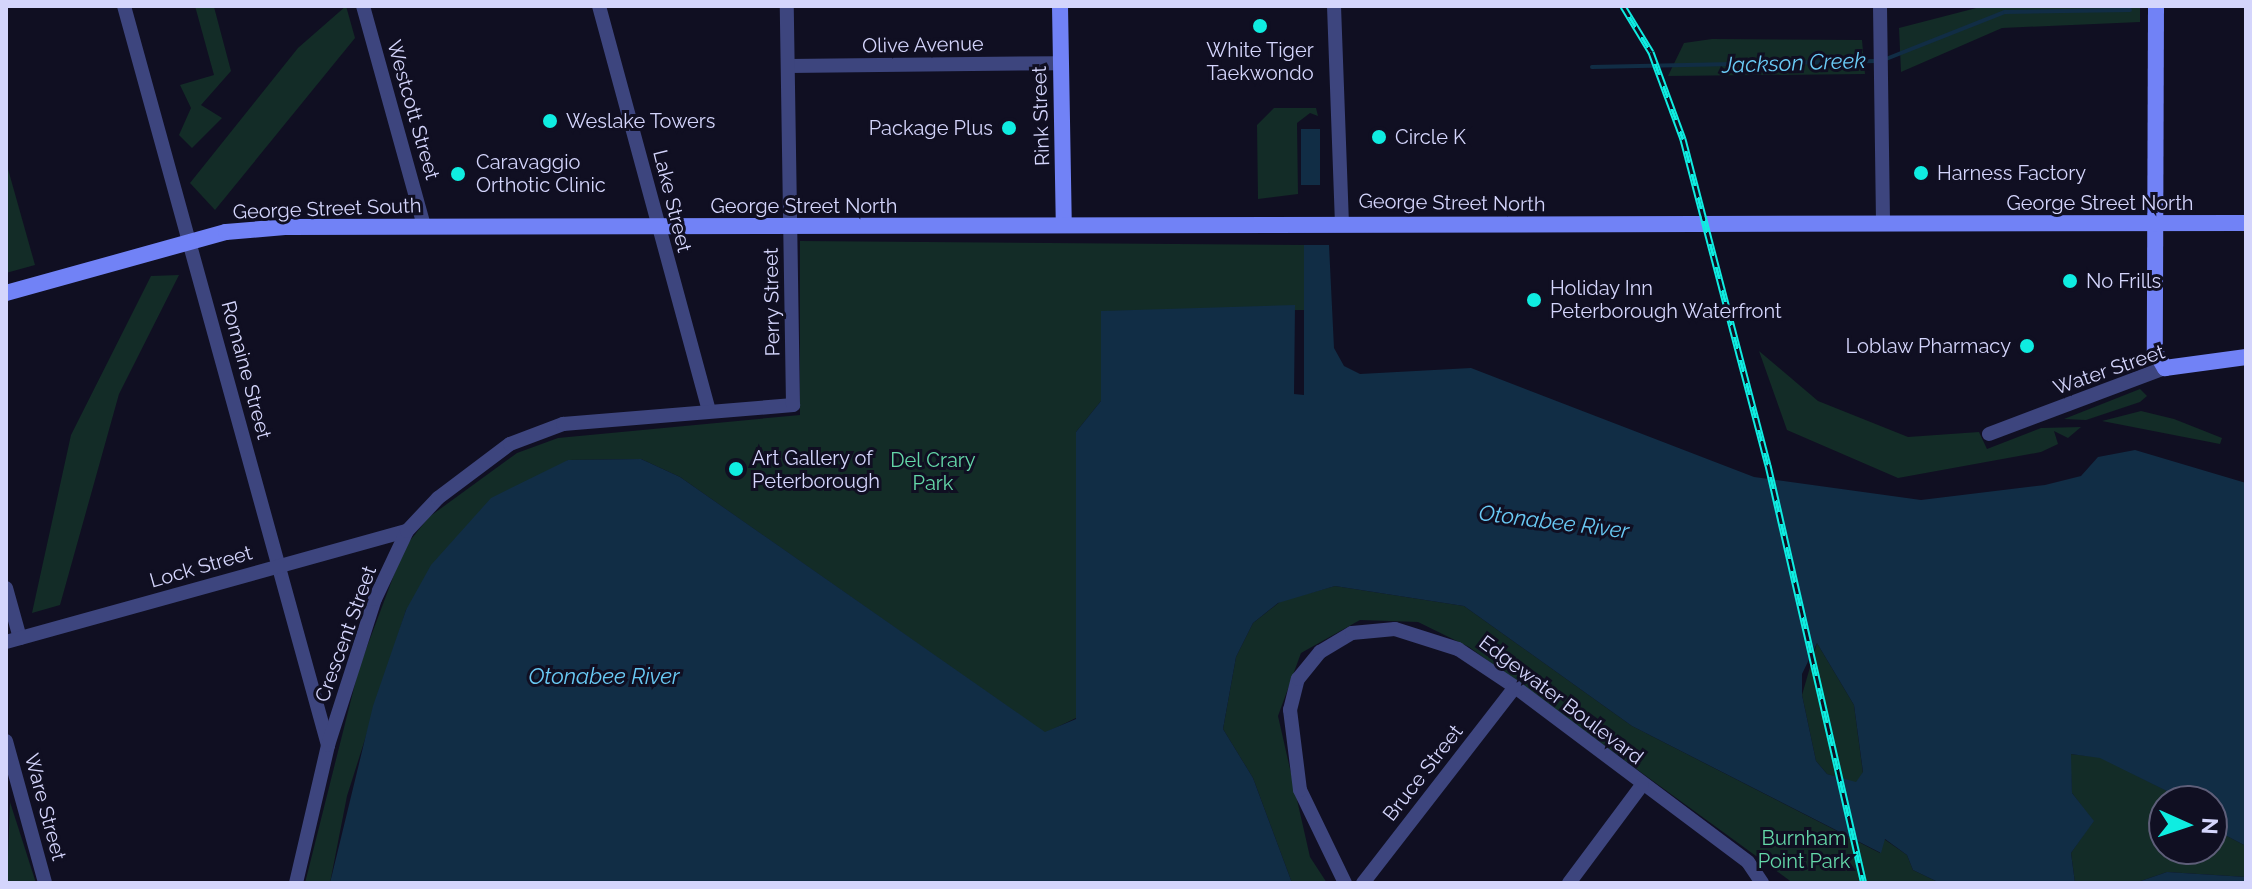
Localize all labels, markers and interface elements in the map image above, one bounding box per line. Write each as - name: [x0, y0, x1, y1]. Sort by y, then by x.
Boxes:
- marker: White Tiger Taekwondo: [1251, 17, 1269, 35]
- street label: Olive Avenue: [862, 32, 984, 58]
- street label: Westcott Street: [382, 37, 444, 183]
- place label: White Tiger Taekwondo: [1206, 38, 1314, 85]
- water label: Jackson Creek: [1721, 47, 1867, 79]
- street label: Rink Street: [1027, 66, 1055, 166]
- place label: Weslake Towers: [566, 109, 716, 133]
- marker: Weslake Towers: [541, 112, 559, 130]
- place label: Package Plus: [869, 116, 993, 140]
- marker: Package Plus: [1000, 119, 1018, 137]
- place label: Circle K: [1395, 125, 1466, 149]
- marker: Circle K: [1370, 128, 1388, 146]
- street label: Lake Street: [648, 147, 696, 255]
- place label: Caravaggio Orthotic Clinic: [476, 150, 606, 197]
- place label: Harness Factory: [1937, 161, 2086, 185]
- marker: Caravaggio Orthotic Clinic: [447, 163, 469, 185]
- marker: Harness Factory: [1912, 164, 1930, 182]
- street label: George Street North: [1358, 189, 1546, 217]
- street label: George Street North: [2007, 191, 2193, 215]
- street label: George Street South: [232, 194, 422, 224]
- street label: George Street North: [711, 194, 897, 218]
- street label: Perry Street: [759, 247, 785, 357]
- place label: No Frills: [2086, 269, 2161, 293]
- marker: No Frills: [2061, 272, 2079, 290]
- place label: Holiday Inn Peterborough Waterfront: [1550, 276, 1782, 323]
- marker: Holiday Inn Peterborough Waterfront: [1525, 291, 1543, 309]
- street label: Romaine Street: [216, 298, 276, 442]
- place label: Loblaw Pharmacy: [1845, 334, 2011, 358]
- marker: Loblaw Pharmacy: [2018, 337, 2036, 355]
- street label: Water Street: [2050, 340, 2168, 400]
- place label: Art Gallery of Peterborough: [752, 446, 880, 493]
- park label: Del Crary Park: [890, 449, 976, 496]
- marker: Art Gallery of Peterborough: [727, 460, 745, 478]
- water label: Otonabee River: [1477, 500, 1631, 544]
- street label: Lock Street: [147, 541, 255, 593]
- street label: Crescent Street: [310, 563, 382, 705]
- street label: Edgewater Boulevard: [1474, 630, 1648, 770]
- water label: Otonabee River: [528, 664, 680, 690]
- street label: Bruce Street: [1378, 720, 1468, 826]
- street label: Ware Street: [19, 751, 71, 863]
- north arrow: [2148, 785, 2228, 865]
- text: N: [2197, 817, 2223, 835]
- park label: Burnham Point Park: [1758, 827, 1850, 874]

